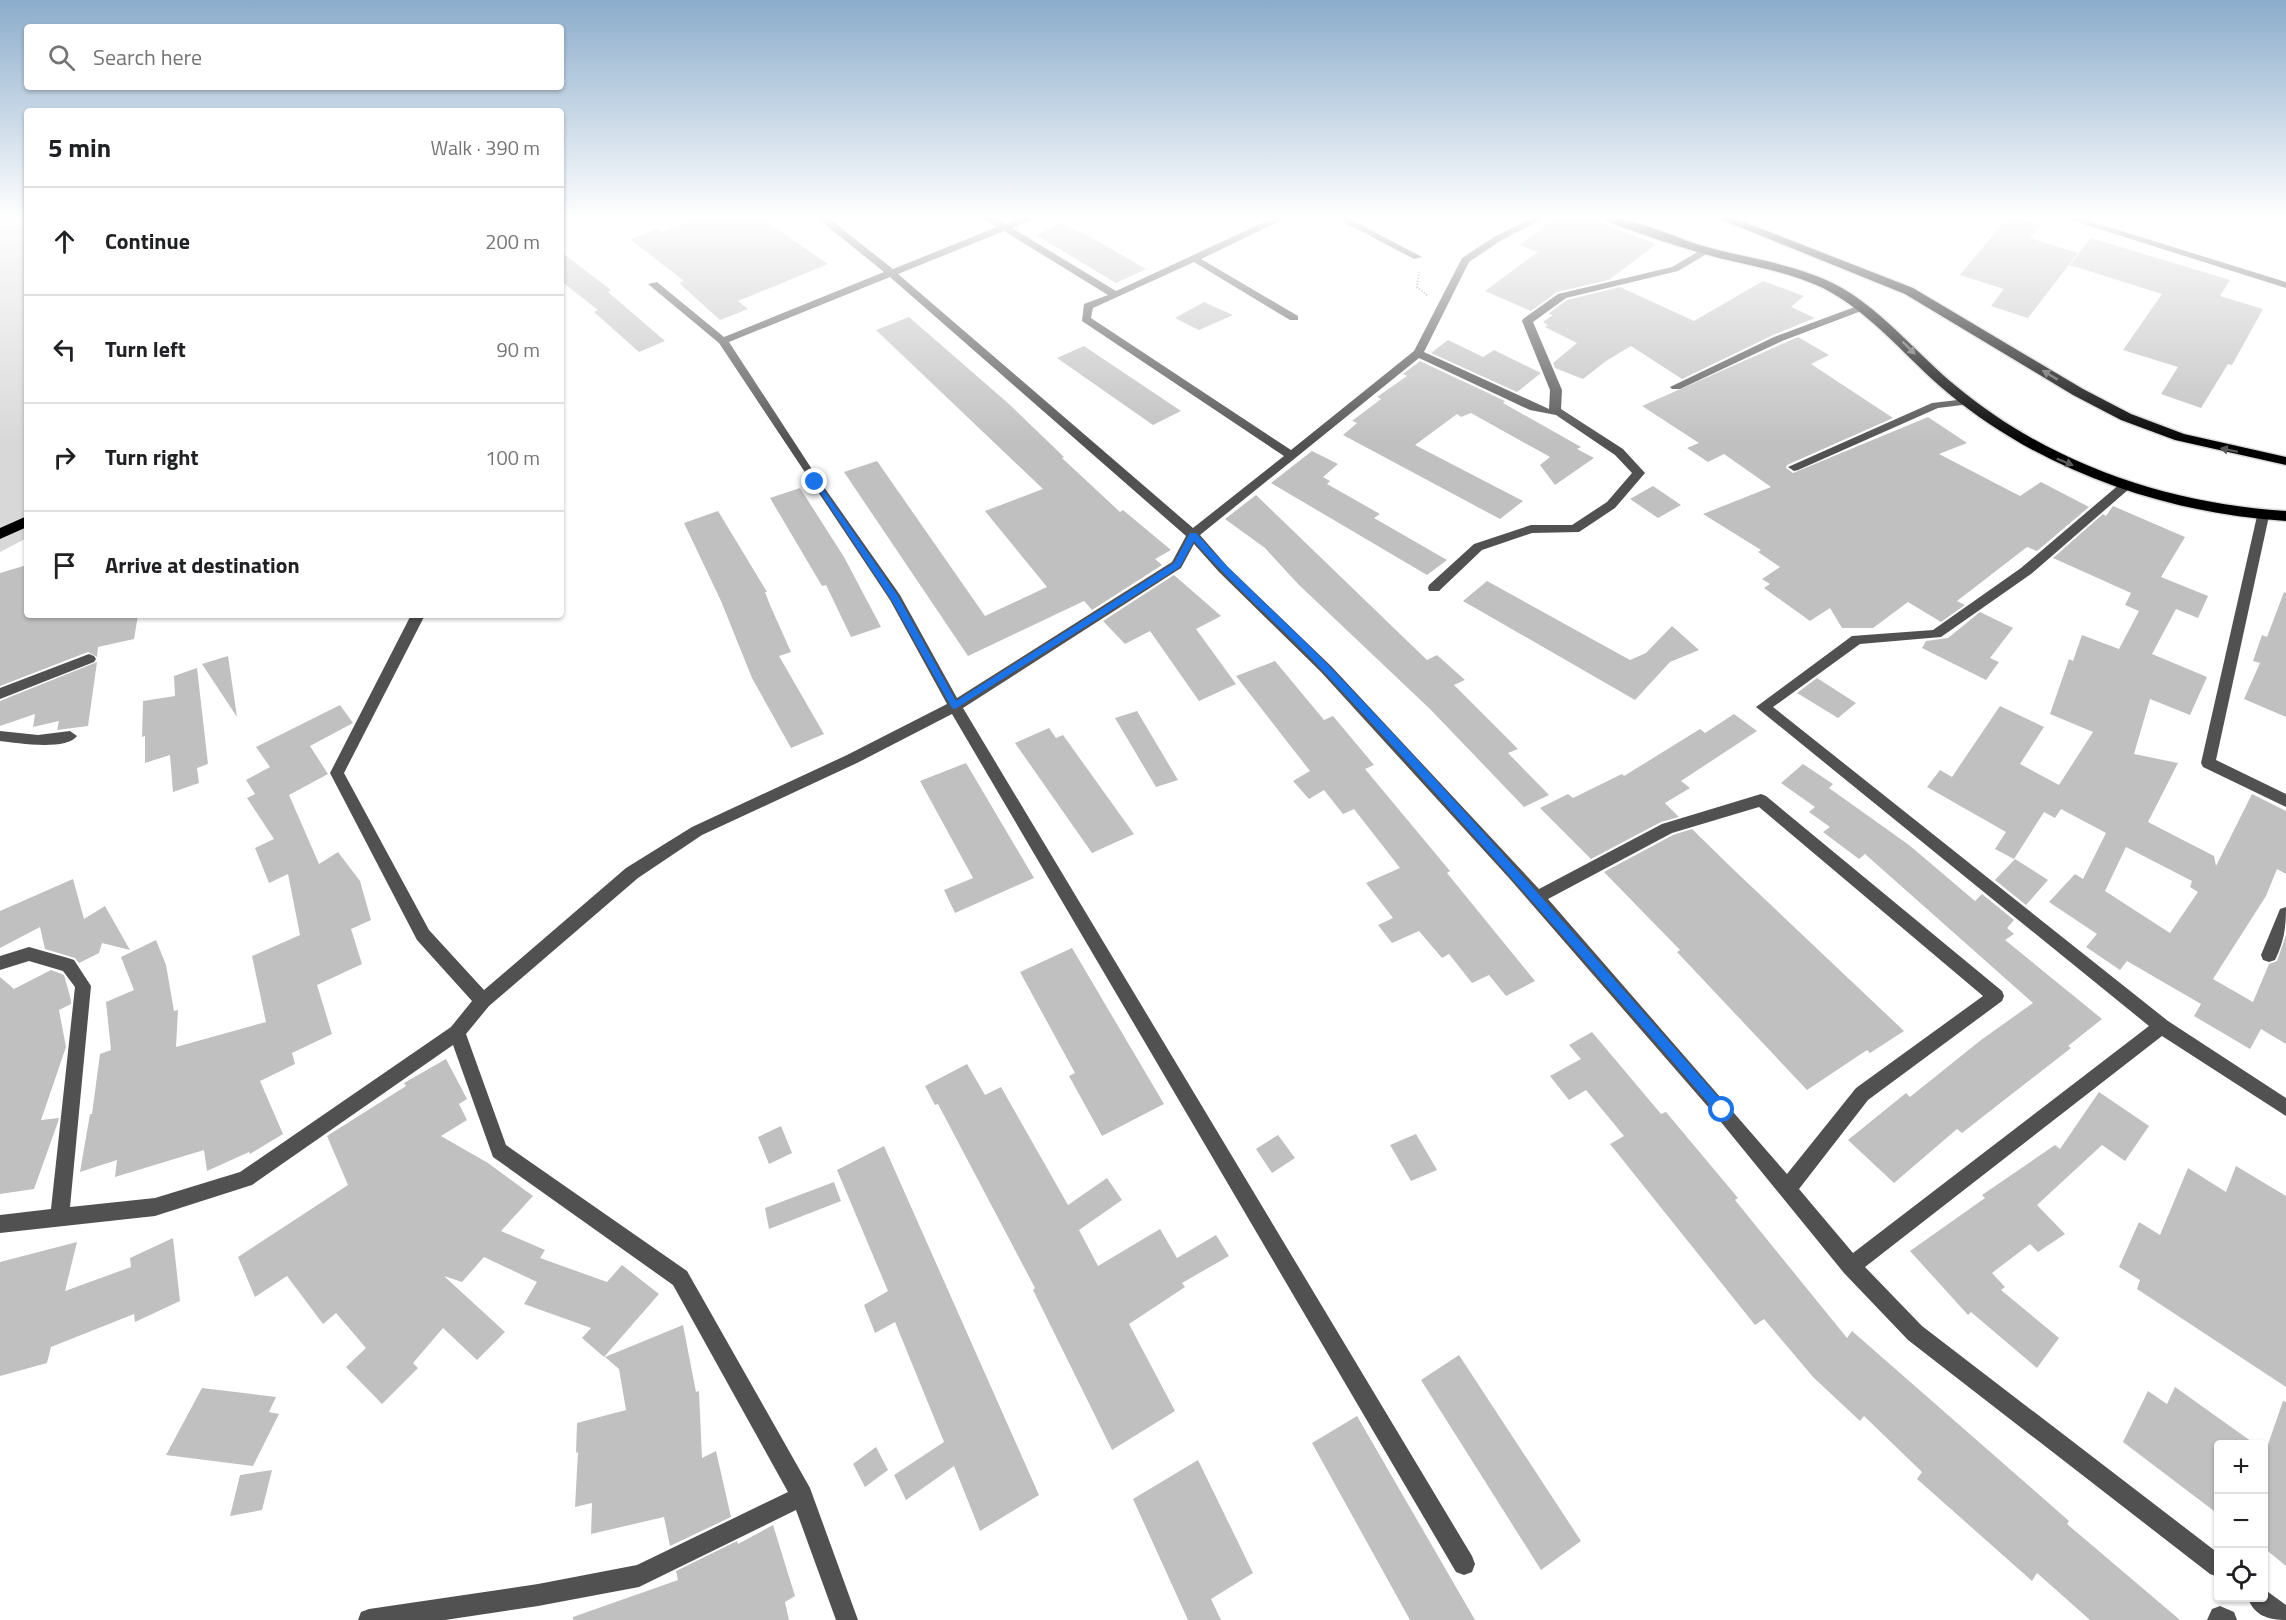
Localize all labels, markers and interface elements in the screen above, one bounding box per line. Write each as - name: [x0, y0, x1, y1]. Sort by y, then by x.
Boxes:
- search box: [24, 24, 564, 90]
- text: Search here: [93, 40, 202, 74]
- icon: search: [45, 41, 78, 74]
- text: 5 min: [48, 128, 111, 167]
- text: Walk · 390 m: [431, 132, 540, 163]
- text: Continue: [105, 224, 190, 258]
- icon: ahead: [48, 225, 81, 258]
- text: 200 m: [485, 226, 540, 257]
- text: Turn left: [105, 332, 186, 366]
- icon: left: [48, 333, 81, 366]
- text: 90 m: [496, 334, 540, 365]
- one-way arrow: [1901, 340, 1915, 354]
- one-way arrow: [2042, 369, 2058, 380]
- text: Turn right: [105, 440, 199, 474]
- icon: right: [48, 441, 81, 474]
- text: 100 m: [485, 442, 540, 473]
- one-way arrow: [2219, 444, 2238, 454]
- one-way arrow: [2057, 457, 2075, 467]
- route end: [801, 468, 827, 494]
- text: Arrive at destination: [105, 548, 300, 582]
- icon: arrive: [48, 549, 81, 582]
- route start: [1708, 1096, 1734, 1122]
- map controls: [2214, 1440, 2268, 1602]
- button: +: [2214, 1440, 2268, 1494]
- button: −: [2214, 1494, 2268, 1548]
- button: locate: [2214, 1548, 2268, 1602]

